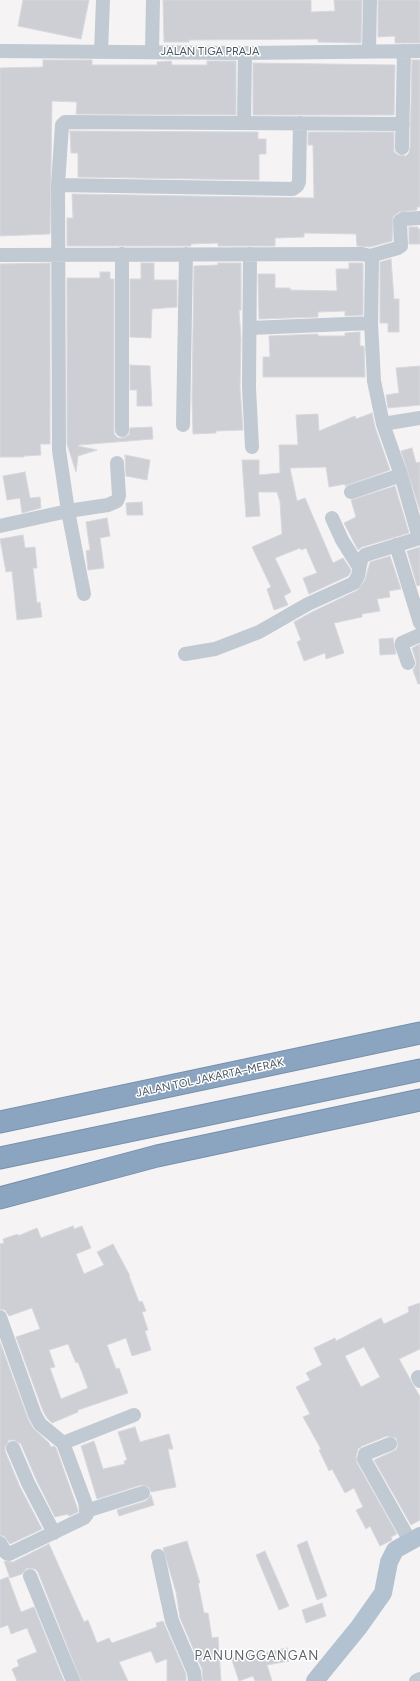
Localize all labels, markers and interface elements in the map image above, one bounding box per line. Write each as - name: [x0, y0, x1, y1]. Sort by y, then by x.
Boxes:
- street label: JALAN TIGA PRAJA: [161, 45, 259, 59]
- street label: JALAN TOL JAKARTA–MERAK: [135, 1056, 285, 1100]
- district label: PANUNGGANGAN: [195, 1648, 319, 1664]

